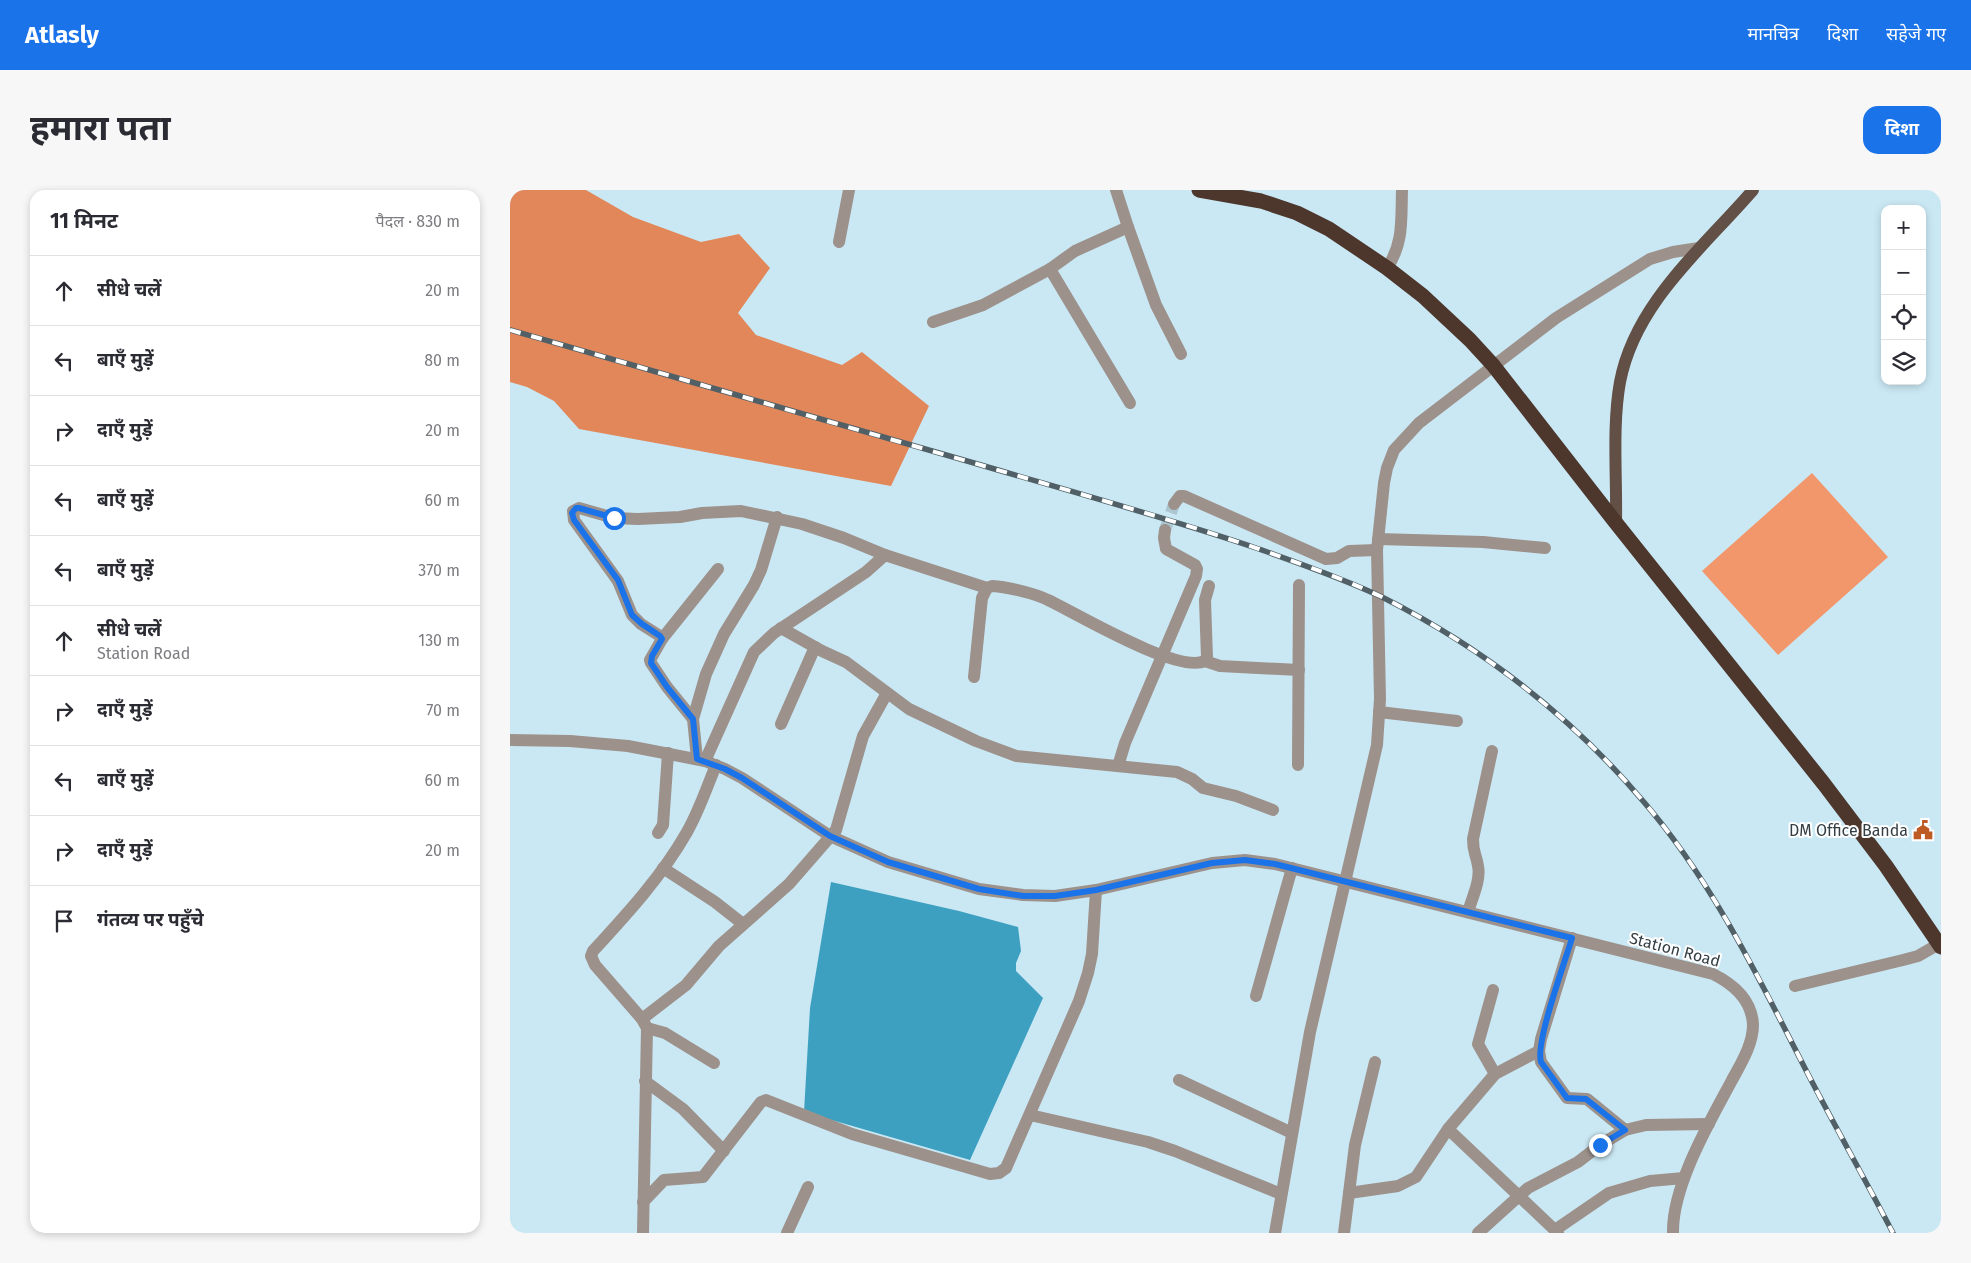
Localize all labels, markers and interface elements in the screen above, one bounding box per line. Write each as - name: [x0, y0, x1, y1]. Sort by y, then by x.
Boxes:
- text: Atlasly: [25, 21, 99, 49]
- text: मानचित्र: [1747, 23, 1799, 45]
- text: दिशा: [1827, 23, 1858, 45]
- text: सहेजे गए: [1886, 23, 1946, 45]
- button: दिशा: [1863, 106, 1941, 154]
- text: हमारा पता: [30, 107, 170, 149]
- map controls: [1881, 205, 1926, 385]
- button: +: [1881, 205, 1926, 250]
- text: 11 मिनट: [50, 208, 118, 234]
- text: पैदल · 830 m: [376, 212, 460, 231]
- button: −: [1881, 250, 1926, 295]
- icon: ahead: [50, 277, 78, 305]
- text: सीधे चलें: [97, 278, 161, 301]
- text: 20 m: [425, 281, 460, 300]
- button: locate: [1881, 295, 1926, 340]
- button: layers: [1881, 340, 1926, 385]
- icon: left: [50, 347, 78, 375]
- text: बाएँ मुड़ें: [97, 348, 154, 371]
- text: 80 m: [424, 351, 460, 370]
- icon: right: [50, 417, 78, 445]
- text: दाएँ मुड़ें: [97, 418, 153, 441]
- text: 20 m: [425, 421, 460, 440]
- icon: left: [50, 487, 78, 515]
- text: बाएँ मुड़ें: [97, 488, 154, 511]
- text: 60 m: [425, 491, 460, 510]
- route start: [603, 507, 626, 530]
- icon: left: [50, 557, 78, 585]
- text: बाएँ मुड़ें: [97, 558, 154, 581]
- text: 370 m: [418, 561, 460, 580]
- text: सीधे चलें: [97, 618, 161, 641]
- icon: ahead: [50, 627, 78, 655]
- text: 130 m: [418, 631, 460, 650]
- text: Station Road: [97, 644, 190, 663]
- icon: right: [50, 697, 78, 725]
- text: दाएँ मुड़ें: [97, 698, 153, 721]
- text: 70 m: [426, 701, 460, 720]
- icon: left: [50, 767, 78, 795]
- text: बाएँ मुड़ें: [97, 768, 154, 791]
- text: 60 m: [425, 771, 460, 790]
- public building icon: DM Office Banda: [1912, 819, 1934, 841]
- place label: DM Office Banda: [1789, 821, 1908, 840]
- icon: right: [50, 837, 78, 865]
- text: दाएँ मुड़ें: [97, 838, 153, 861]
- text: 20 m: [425, 841, 460, 860]
- icon: arrive: [50, 907, 78, 935]
- text: गंतव्य पर पहुँचे: [97, 908, 204, 931]
- street label: Station Road: [1627, 928, 1722, 971]
- route end: [1589, 1134, 1612, 1157]

